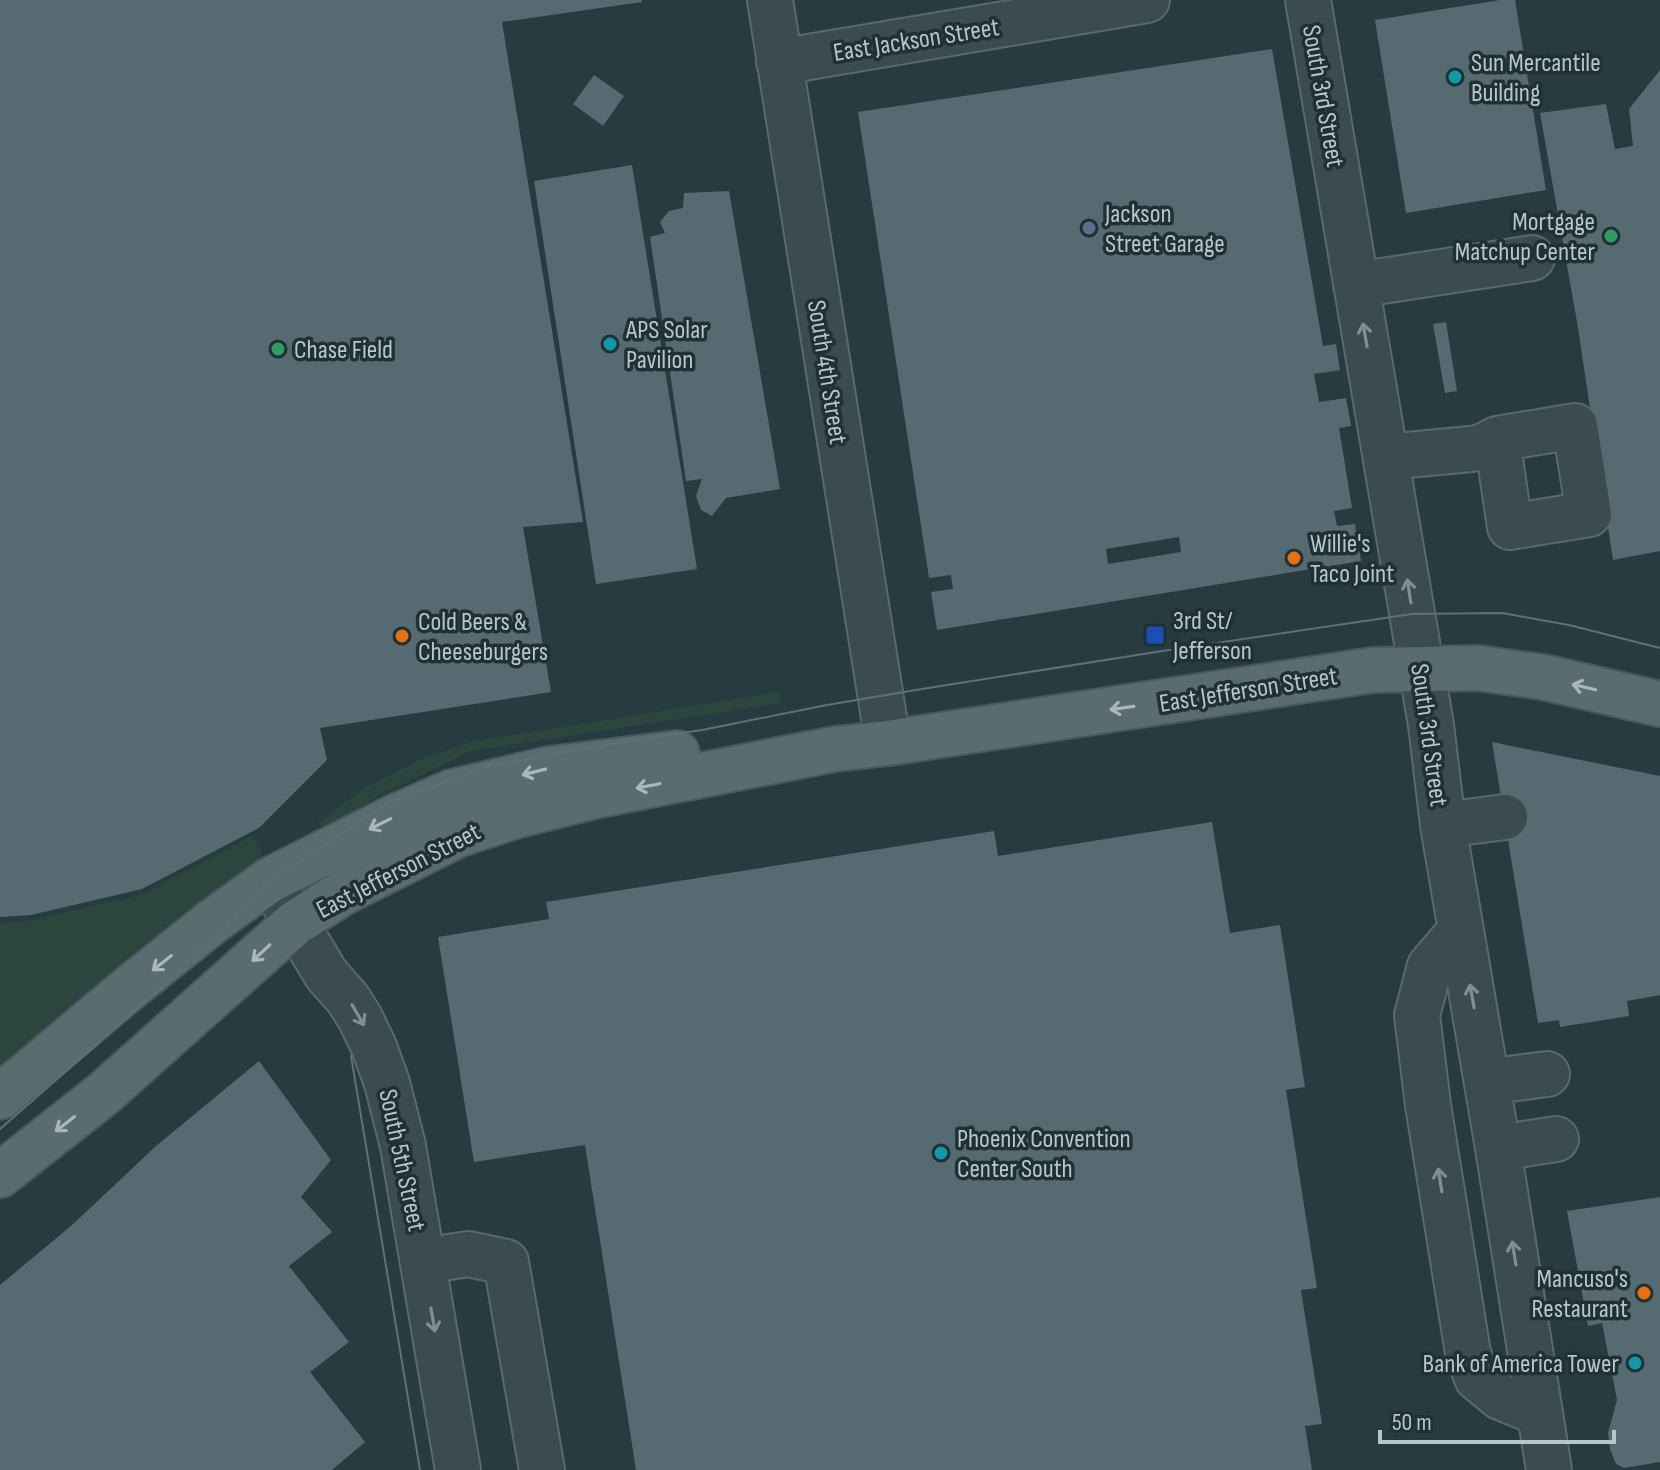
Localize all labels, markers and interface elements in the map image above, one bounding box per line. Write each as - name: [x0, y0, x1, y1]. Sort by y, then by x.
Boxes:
- street label: East Jackson Street: [831, 12, 1001, 69]
- street label: South 3rd Street: [1295, 23, 1350, 170]
- place label: Sun Mercantile Building: [1471, 48, 1601, 109]
- marker: Sun Mercantile Building: [1446, 68, 1464, 86]
- place label: Jackson Street Garage: [1104, 199, 1225, 260]
- place label: Mortgage Matchup Center: [1455, 207, 1596, 268]
- marker: Jackson Street Garage: [1080, 219, 1098, 237]
- marker: Mortgage Matchup Center: [1602, 227, 1620, 245]
- street label: South 4th Street: [800, 298, 853, 446]
- place label: APS Solar Pavilion: [625, 315, 708, 376]
- one-way arrow: [1356, 323, 1371, 348]
- place label: Chase Field: [294, 335, 393, 366]
- marker: APS Solar Pavilion: [601, 335, 619, 353]
- marker: Chase Field: [269, 340, 287, 358]
- place label: Willie's Taco Joint: [1310, 529, 1394, 590]
- marker: Willie's Taco Joint: [1285, 549, 1303, 567]
- one-way arrow: [1400, 579, 1415, 604]
- place label: 3rd St/ Jefferson: [1172, 606, 1252, 667]
- place label: Cold Beers & Cheeseburgers: [418, 607, 548, 668]
- marker: 3rd St/ Jefferson: [1144, 624, 1166, 646]
- marker: Cold Beers & Cheeseburgers: [393, 627, 411, 645]
- street label: East Jefferson Street: [1157, 661, 1339, 720]
- street label: South 3rd Street: [1403, 662, 1454, 809]
- one-way arrow: [1572, 679, 1597, 694]
- one-way arrow: [1110, 701, 1135, 716]
- one-way arrow: [522, 766, 548, 781]
- one-way arrow: [636, 779, 661, 794]
- street label: East Jefferson Street: [312, 817, 486, 926]
- one-way arrow: [369, 817, 393, 833]
- one-way arrow: [251, 944, 271, 963]
- one-way arrow: [152, 954, 173, 971]
- one-way arrow: [1463, 984, 1478, 1010]
- one-way arrow: [350, 1003, 366, 1026]
- street label: South 5th Street: [371, 1086, 432, 1234]
- one-way arrow: [55, 1115, 76, 1133]
- place label: Phoenix Convention Center South: [957, 1124, 1131, 1185]
- marker: Phoenix Convention Center South: [932, 1144, 950, 1162]
- one-way arrow: [1432, 1167, 1447, 1193]
- one-way arrow: [1506, 1241, 1521, 1266]
- place label: Mancuso's Restaurant: [1532, 1264, 1628, 1325]
- marker: Mancuso's Restaurant: [1635, 1284, 1653, 1302]
- one-way arrow: [426, 1307, 441, 1333]
- place label: Bank of America Tower: [1423, 1349, 1620, 1380]
- marker: Bank of America Tower: [1626, 1354, 1644, 1372]
- scale bar: [1380, 1394, 1614, 1444]
- text: 50 m: [1392, 1408, 1432, 1437]

